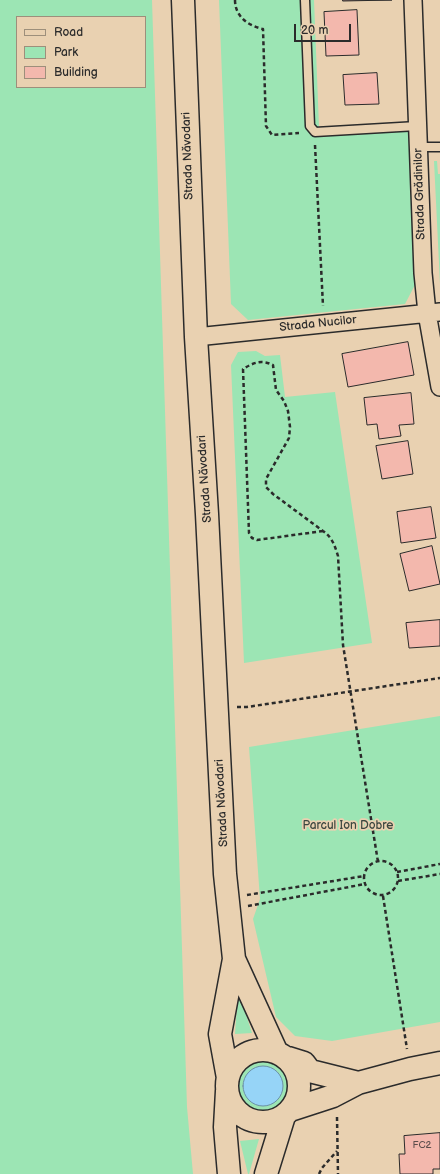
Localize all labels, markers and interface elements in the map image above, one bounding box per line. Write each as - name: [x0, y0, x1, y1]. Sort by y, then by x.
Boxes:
- legend: [16, 16, 146, 88]
- scale bar: [296, 16, 353, 42]
- text: 20 m: [301, 23, 328, 38]
- text: Road: [54, 25, 83, 40]
- text: Park: [54, 45, 78, 60]
- text: Building: [54, 65, 98, 80]
- street label: Strada Năvodari: [179, 112, 197, 200]
- street label: Strada Grădinilor: [411, 148, 429, 240]
- street label: Strada Nucilor: [279, 313, 357, 335]
- street label: Strada Năvodari: [195, 435, 215, 523]
- street label: Strada Năvodari: [213, 759, 231, 847]
- park label: Parcul Ion Dobre: [303, 819, 393, 833]
- house number: FC2: [413, 1139, 431, 1151]

